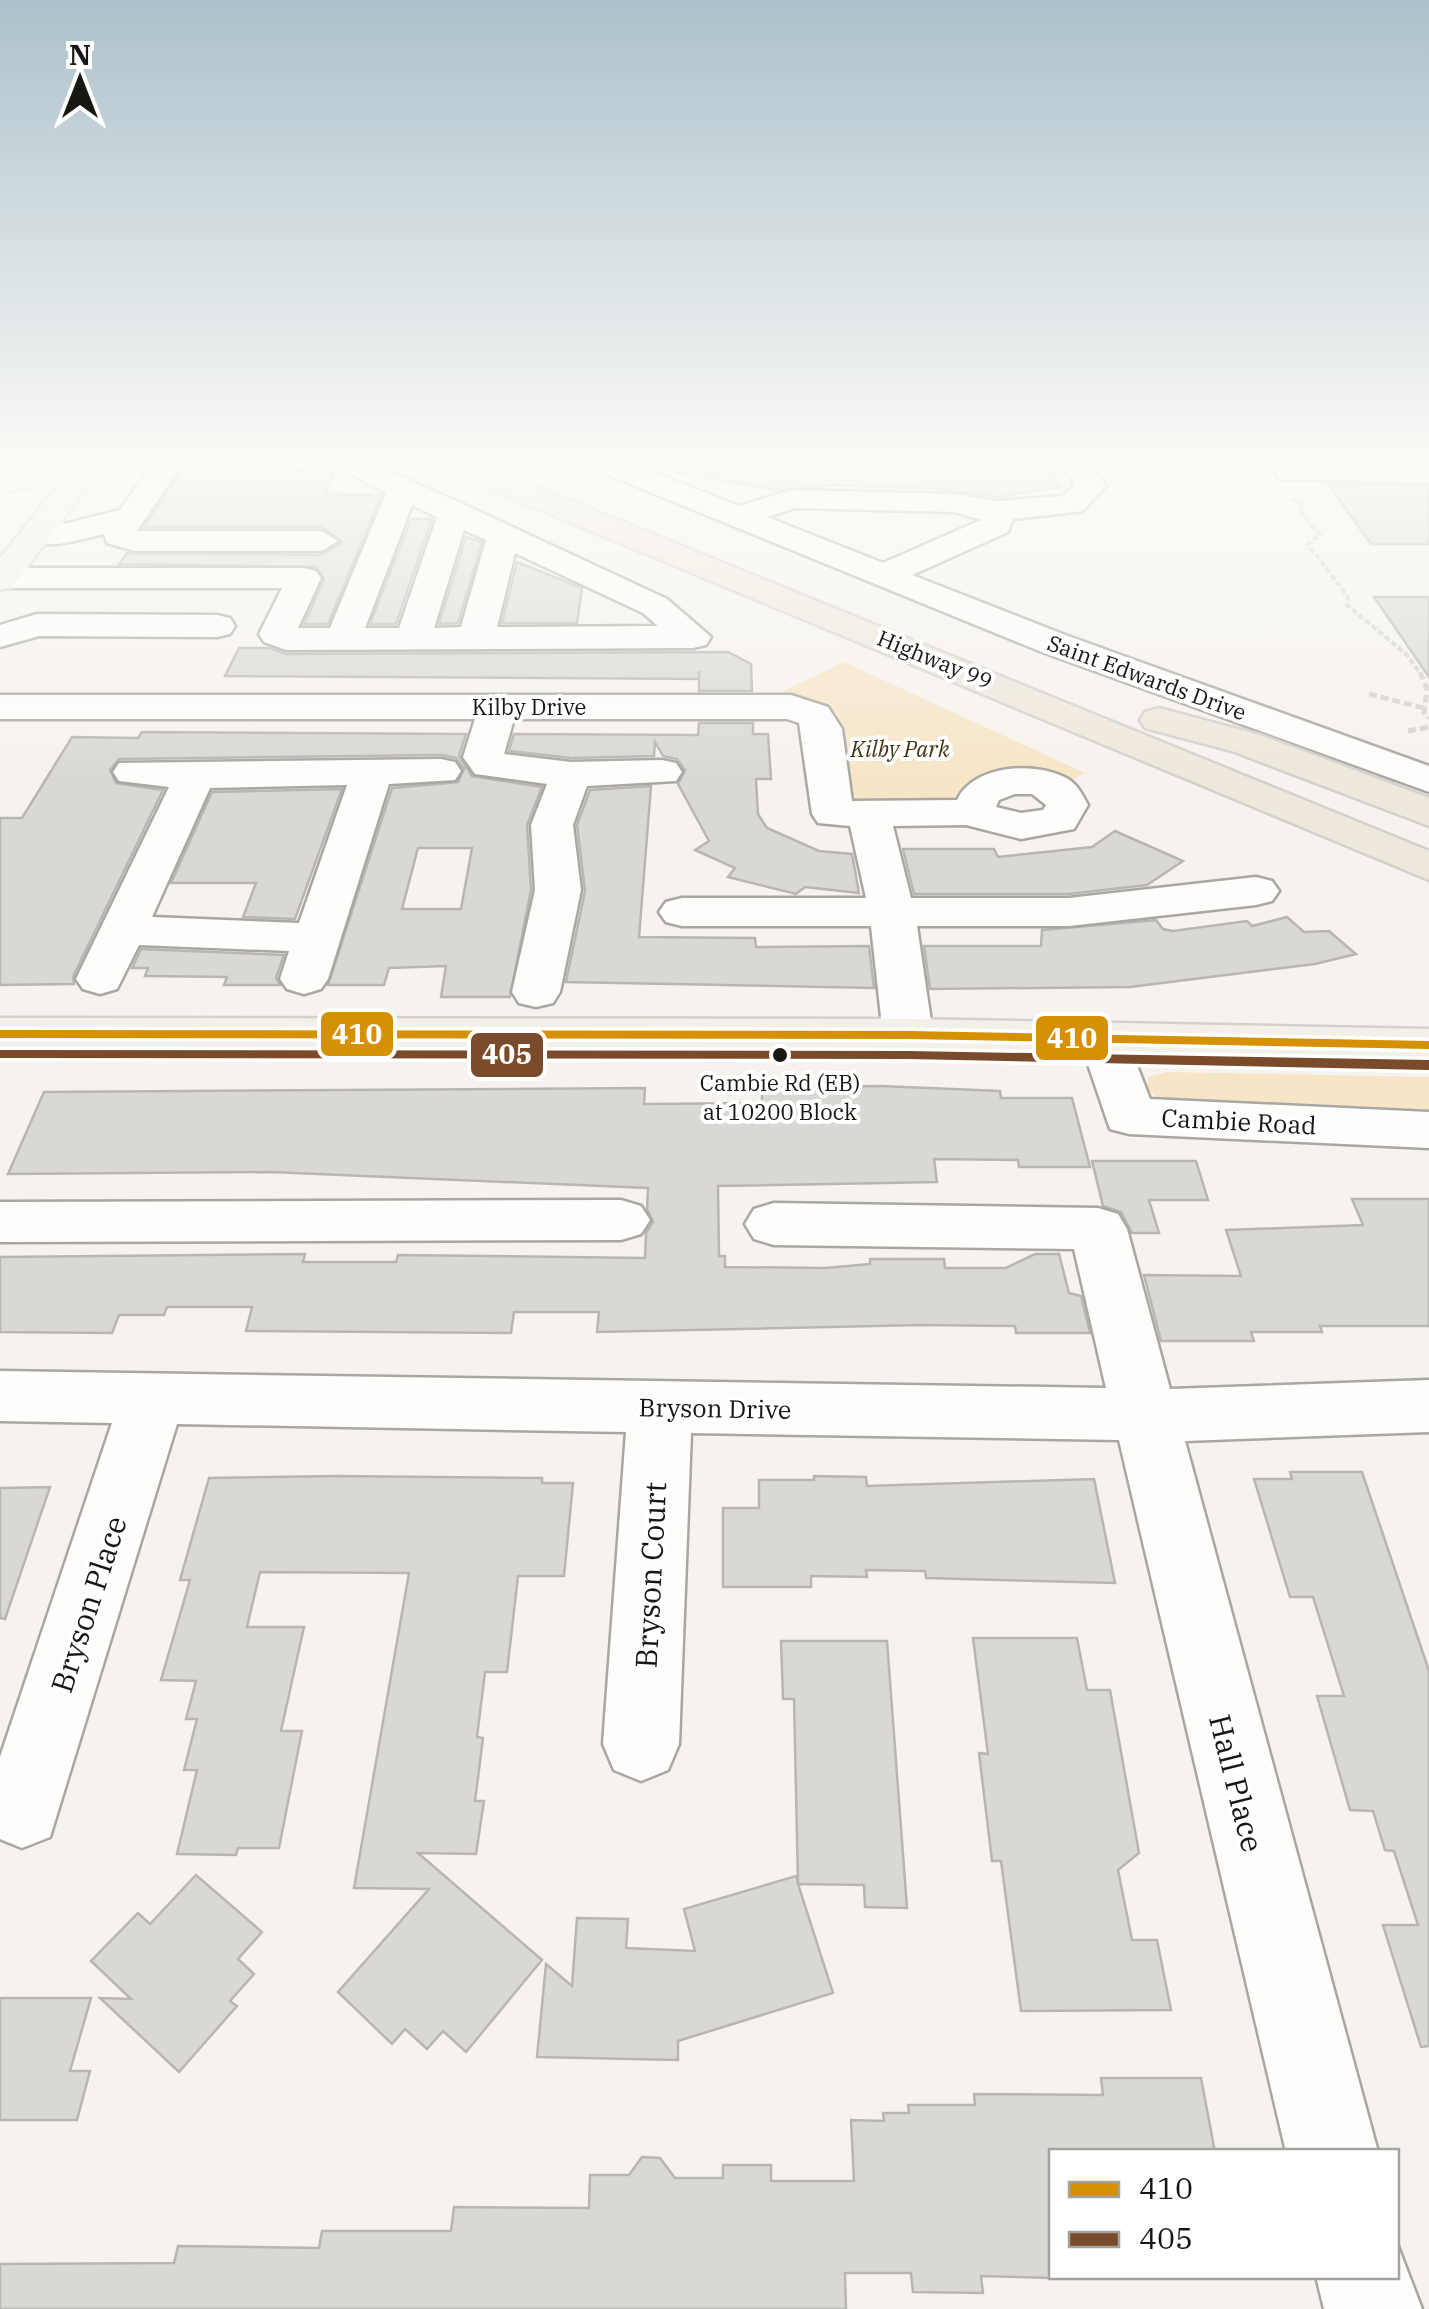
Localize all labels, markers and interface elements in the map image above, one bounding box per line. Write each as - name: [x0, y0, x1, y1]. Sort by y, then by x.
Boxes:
- north arrow: [30, 30, 130, 130]
- text: N: [69, 36, 91, 73]
- street label: Highway 99: [873, 623, 997, 695]
- street label: Saint Edwards Drive: [1044, 628, 1250, 726]
- street label: Kilby Drive: [472, 692, 586, 721]
- park label: Kilby Park: [849, 734, 950, 763]
- line badge: 410: [319, 1010, 395, 1058]
- line badge: 410: [1034, 1014, 1110, 1062]
- text: 410: [332, 1015, 382, 1052]
- text: 410: [1047, 1019, 1097, 1056]
- line badge: 405: [469, 1031, 545, 1079]
- text: 405: [482, 1035, 532, 1072]
- marker: Cambie Rd (EB) at 10200 Block: [770, 1045, 790, 1065]
- place label: Cambie Rd (EB) at 10200 Block: [700, 1068, 860, 1126]
- street label: Cambie Road: [1161, 1100, 1317, 1142]
- street label: Bryson Drive: [638, 1390, 792, 1426]
- street label: Bryson Court: [626, 1481, 674, 1669]
- street label: Bryson Place: [41, 1511, 135, 1697]
- street label: Hall Place: [1201, 1710, 1273, 1856]
- legend: [1049, 2149, 1399, 2279]
- text: 410: [1139, 2168, 1193, 2207]
- text: 405: [1139, 2218, 1193, 2257]

